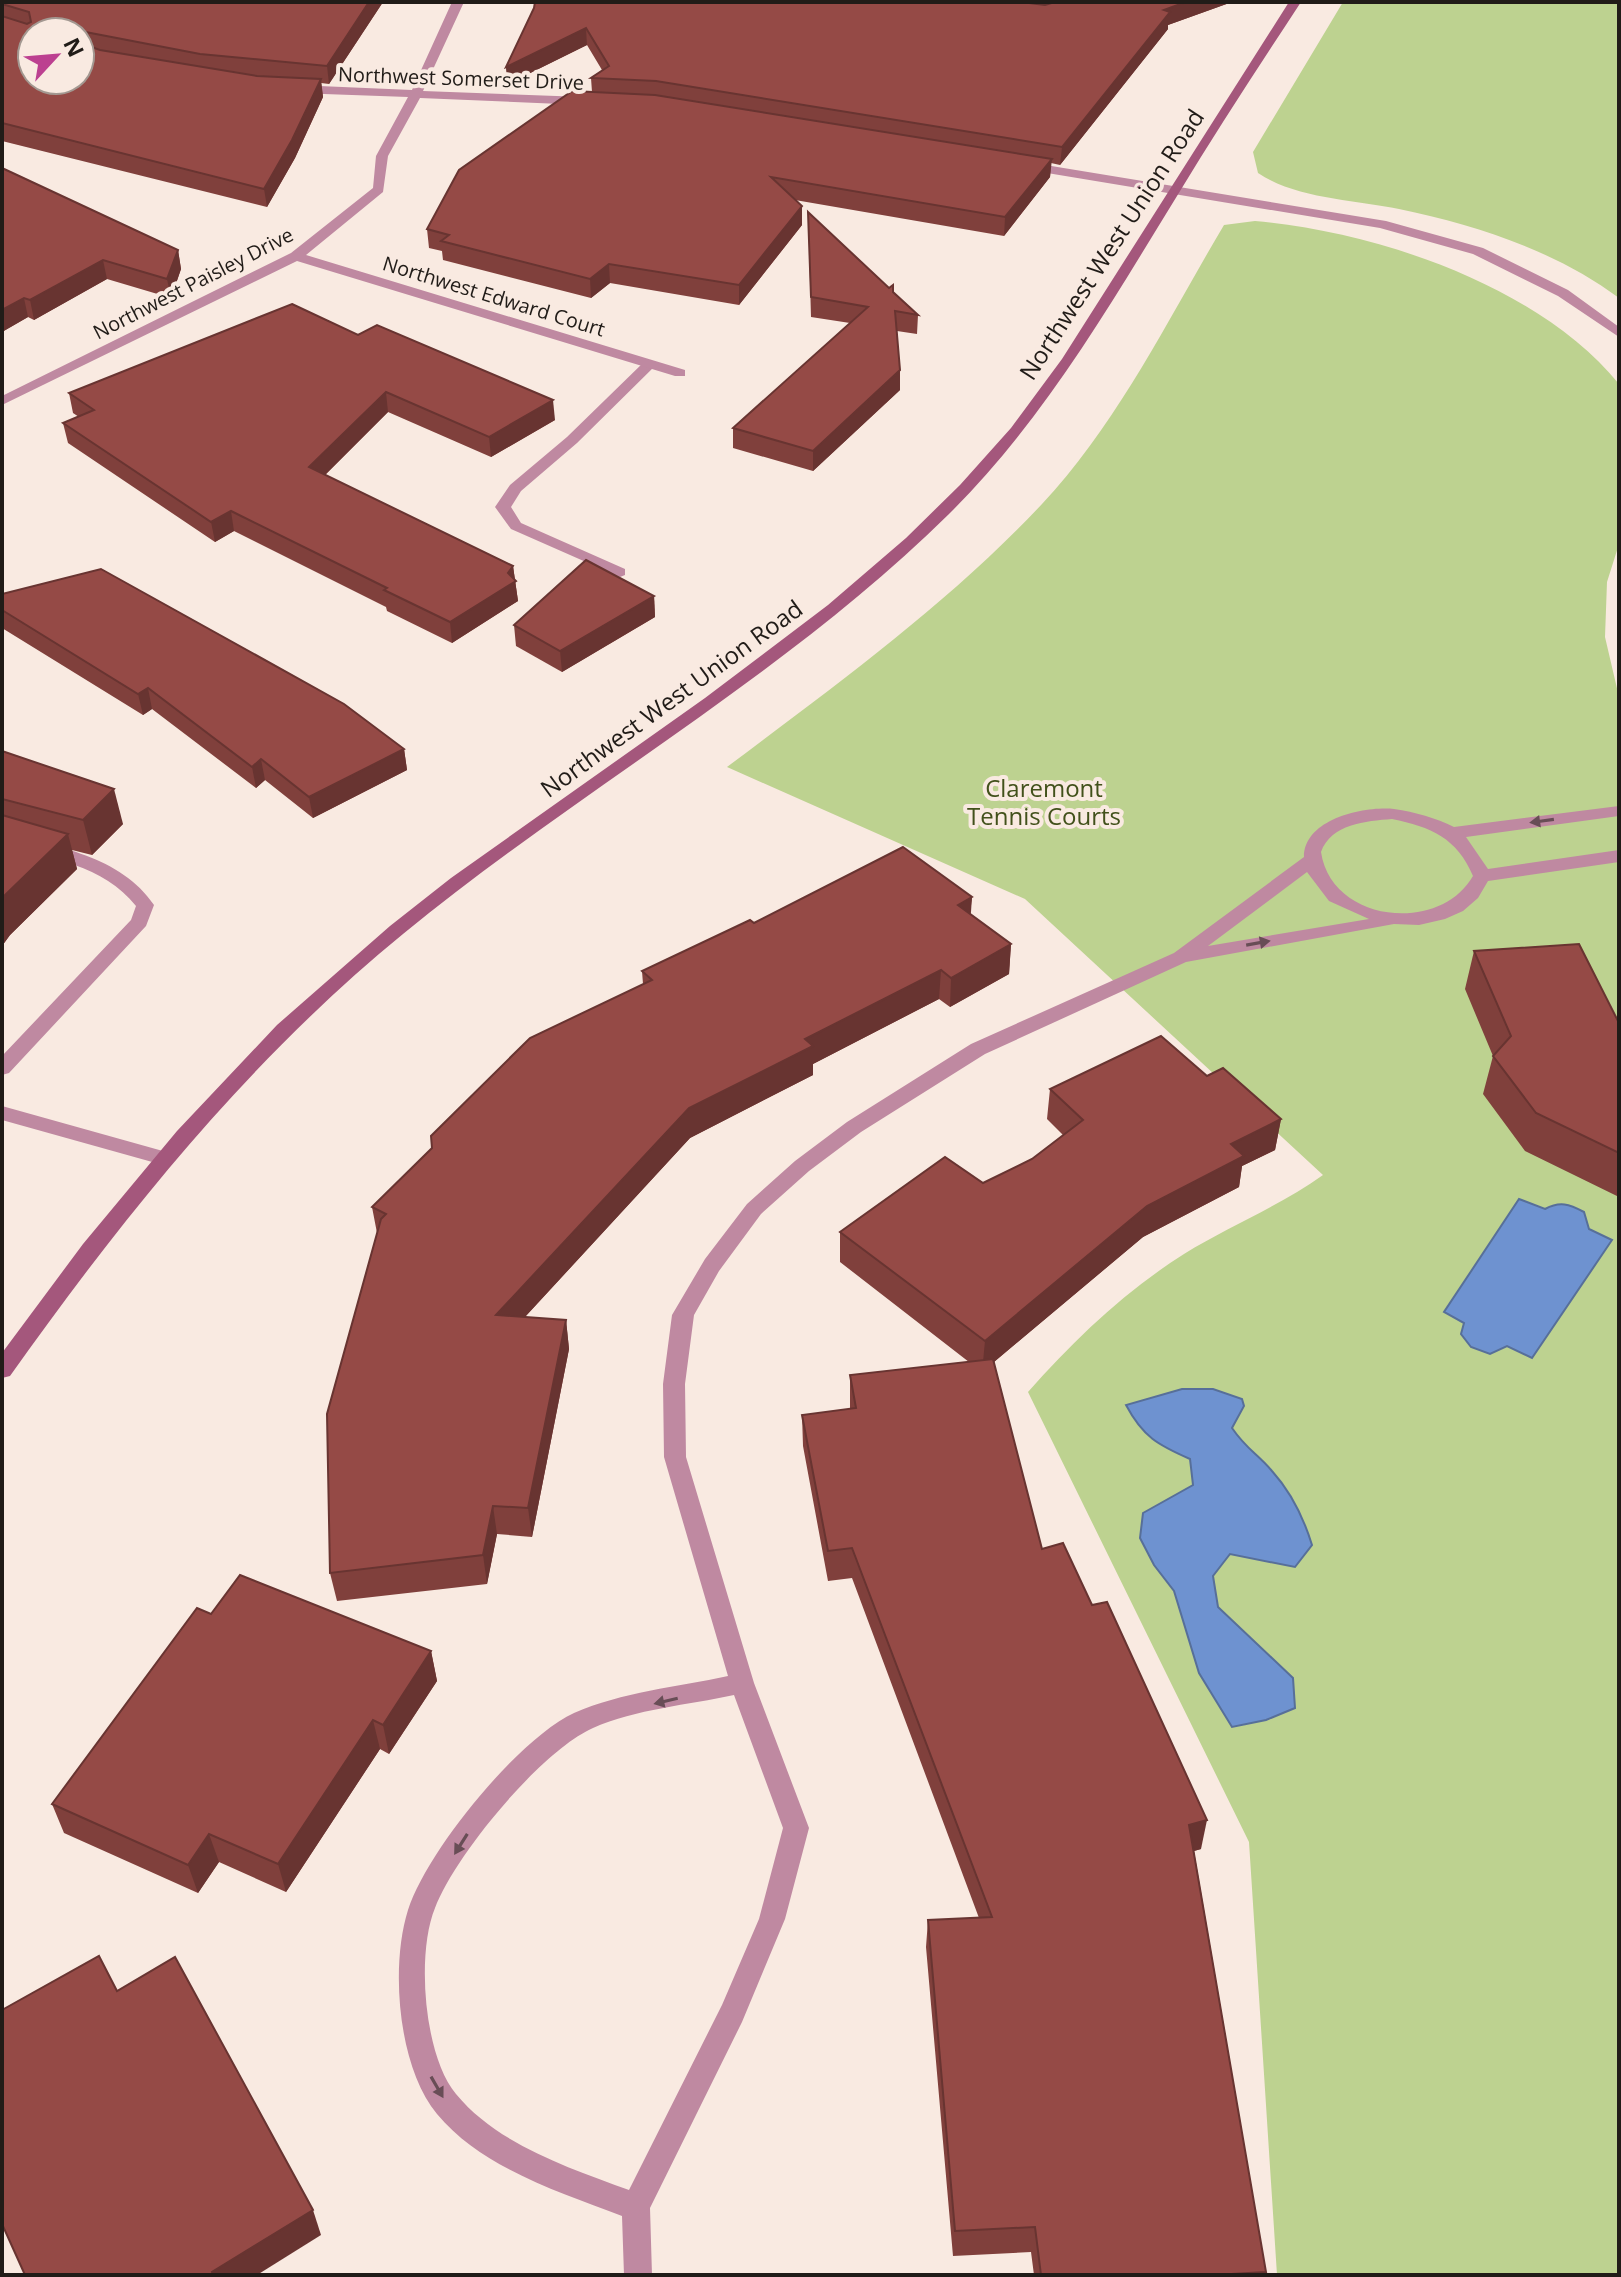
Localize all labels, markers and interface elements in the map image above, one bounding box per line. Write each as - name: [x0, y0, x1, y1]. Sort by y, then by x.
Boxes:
- north arrow: [16, 16, 96, 96]
- text: N: [57, 32, 92, 61]
- street label: Northwest Somerset Drive: [338, 60, 584, 96]
- street label: Northwest West Union Road: [1011, 102, 1211, 386]
- street label: Northwest Paisley Drive: [88, 221, 298, 345]
- street label: Northwest Edward Court: [380, 249, 608, 343]
- street label: Northwest West Union Road: [533, 592, 809, 804]
- park label: Claremont Tennis Courts: [967, 771, 1121, 832]
- one-way arrow: [1529, 815, 1554, 828]
- one-way arrow: [1245, 937, 1270, 949]
- one-way arrow: [653, 1695, 678, 1708]
- one-way arrow: [454, 1833, 469, 1854]
- one-way arrow: [430, 2076, 444, 2098]

